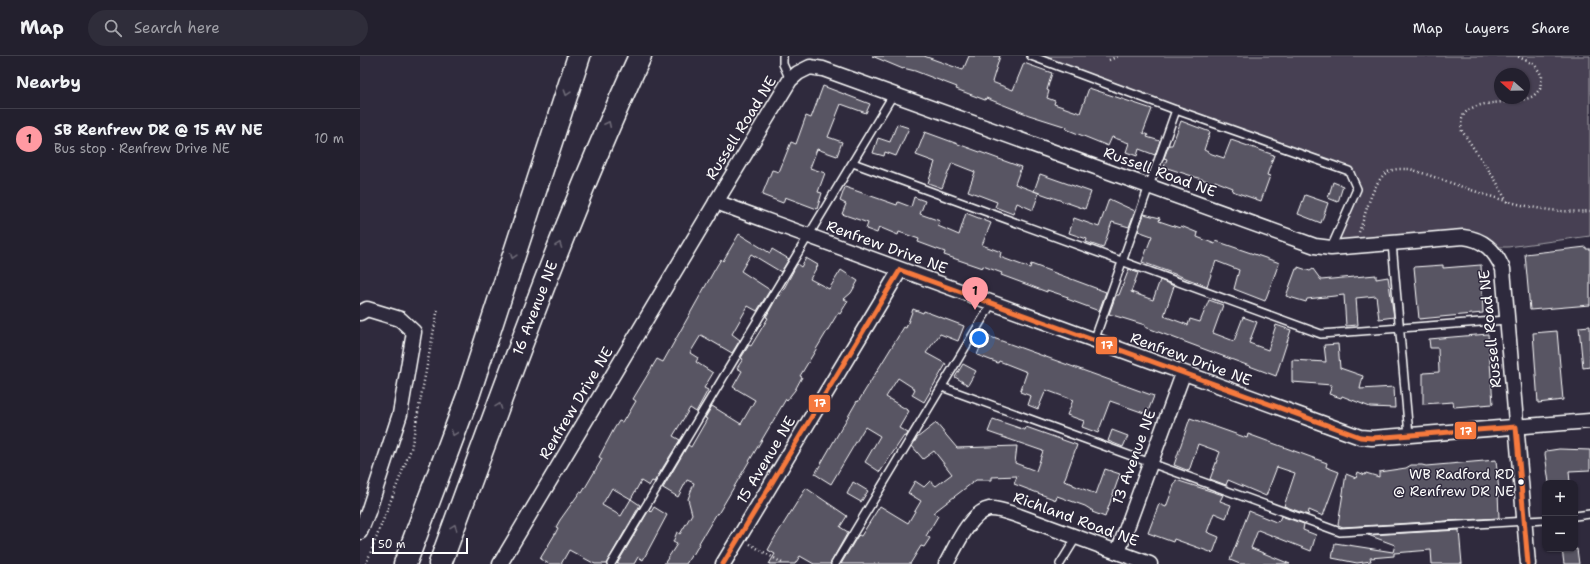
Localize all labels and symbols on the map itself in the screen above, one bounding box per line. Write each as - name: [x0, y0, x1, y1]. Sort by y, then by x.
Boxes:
- north arrow: [1494, 68, 1530, 104]
- street label: Russell Road NE: [701, 72, 781, 184]
- one-way arrow: [563, 89, 571, 96]
- one-way arrow: [603, 121, 611, 129]
- street label: Russell Road NE: [1101, 142, 1219, 202]
- street label: Renfrew Drive NE: [823, 216, 951, 278]
- one-way arrow: [555, 241, 563, 248]
- one-way arrow: [509, 253, 518, 260]
- street label: 16 Avenue NE: [508, 258, 562, 358]
- street label: Russell Road NE: [1474, 269, 1506, 389]
- pin: 1: [962, 277, 988, 310]
- your location: [969, 328, 989, 348]
- street label: Renfrew Drive NE: [1127, 328, 1255, 390]
- line badge: 17: [1095, 336, 1118, 355]
- text: 17: [1101, 338, 1114, 353]
- street label: Renfrew Drive NE: [534, 343, 618, 463]
- line badge: 17: [808, 394, 831, 413]
- text: 17: [814, 396, 827, 411]
- one-way arrow: [494, 402, 502, 409]
- street label: 13 Avenue NE: [1108, 407, 1160, 507]
- street label: 15 Avenue NE: [732, 412, 800, 508]
- line badge: 17: [1454, 421, 1477, 440]
- text: 17: [1460, 424, 1473, 439]
- one-way arrow: [450, 429, 459, 436]
- place label: WB Radford RD @ Renfrew DR NE: [1393, 465, 1514, 500]
- marker: WB Radford RD @ Renfrew DR NE: [1516, 477, 1526, 487]
- street label: Richland Road NE: [1011, 487, 1141, 551]
- one-way arrow: [449, 524, 457, 531]
- scale bar: [372, 536, 468, 555]

